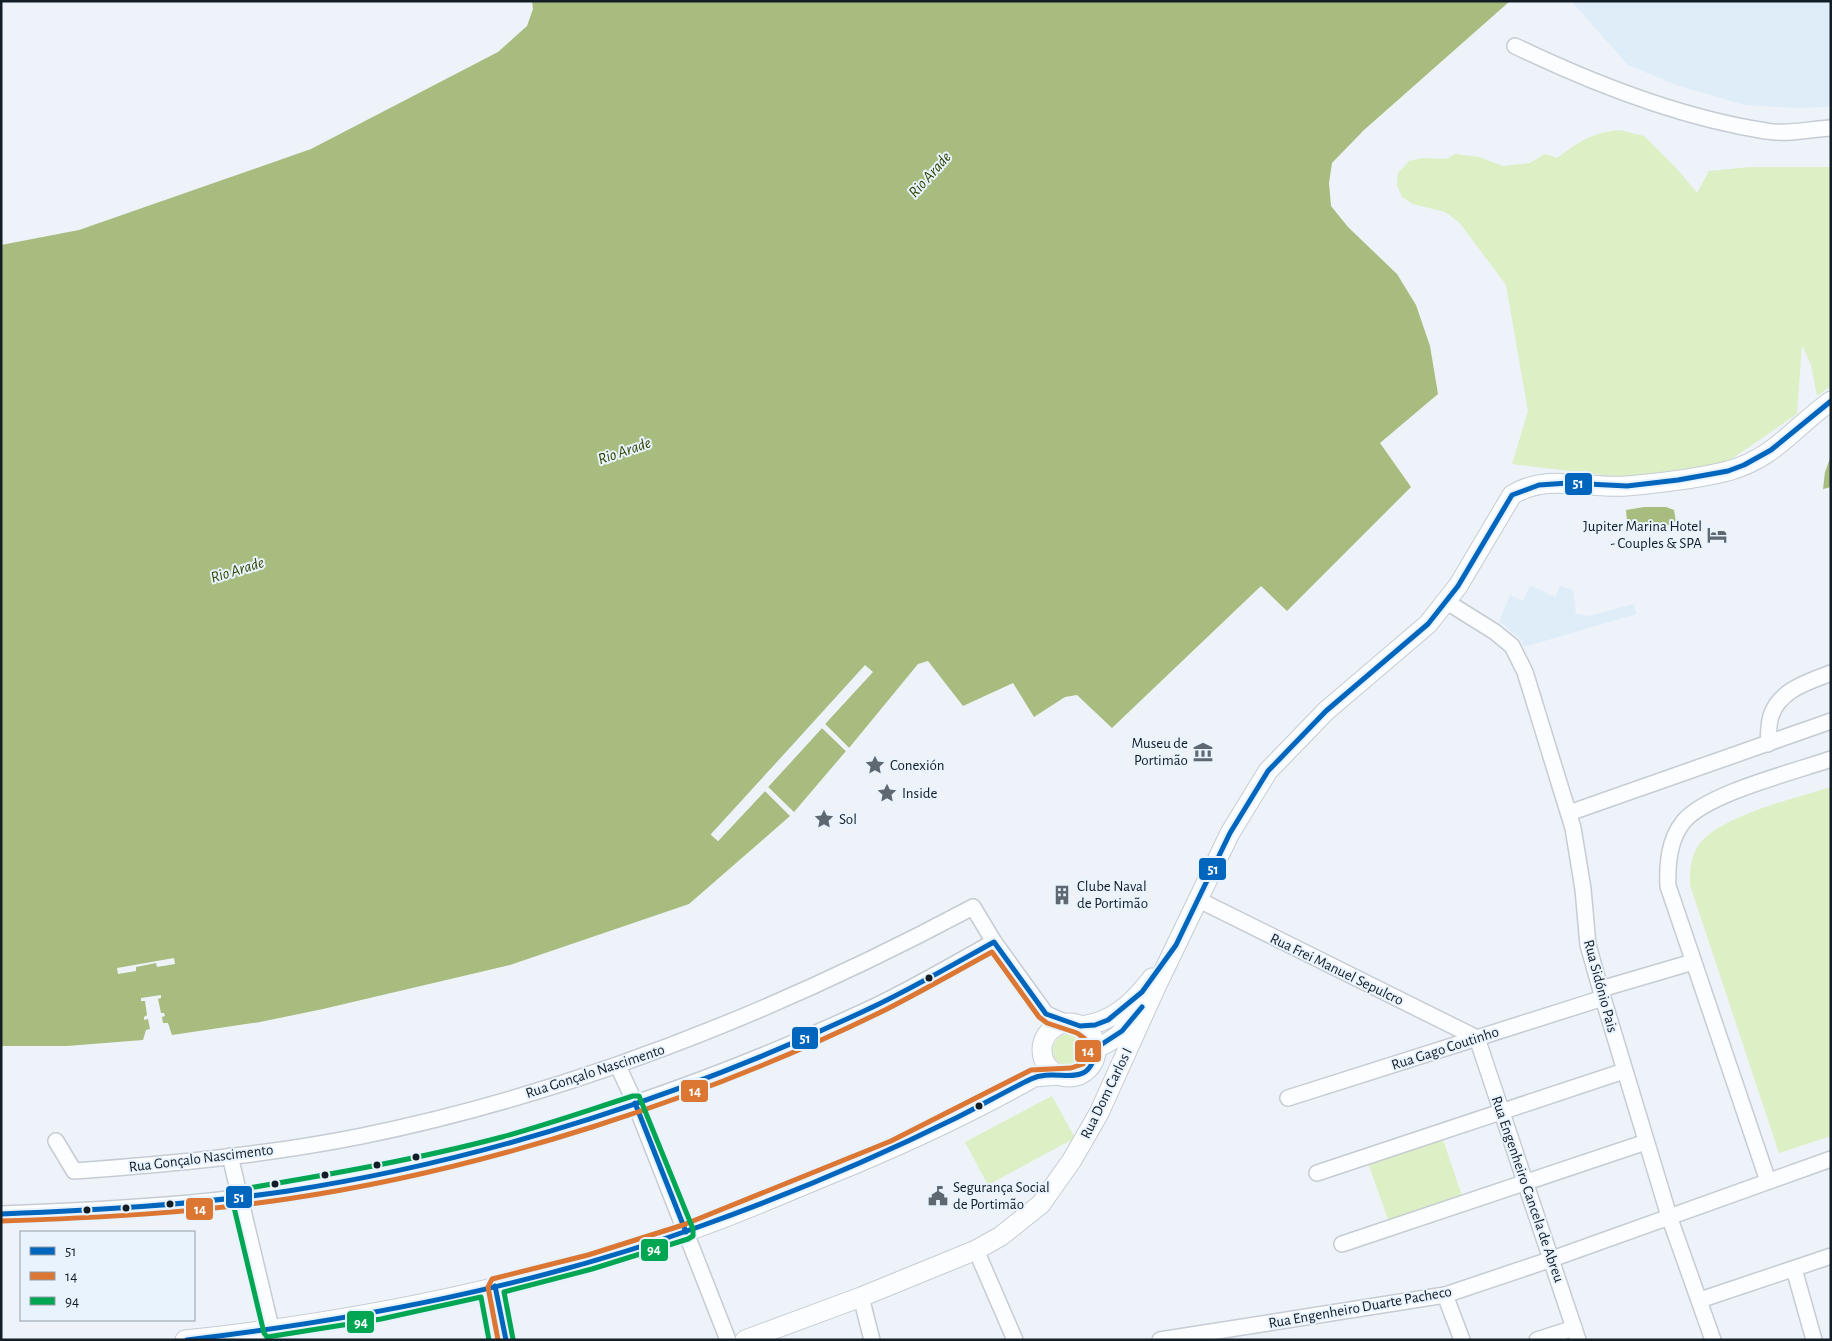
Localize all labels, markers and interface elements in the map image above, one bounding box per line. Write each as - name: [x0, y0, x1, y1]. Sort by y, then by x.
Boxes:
- water label: Rio Arade: [905, 149, 954, 200]
- water label: Rio Arade: [596, 434, 653, 467]
- line badge: 51: [1564, 472, 1593, 496]
- text: 51: [1572, 477, 1584, 491]
- place label: Jupiter Marina Hotel - Couples & SPA: [1583, 519, 1702, 551]
- hotel icon: Jupiter Marina Hotel - Couples & SPA: [1706, 524, 1728, 546]
- water label: Rio Arade: [209, 554, 266, 586]
- place label: Museu de Portimão: [1132, 736, 1188, 768]
- museum icon: Museu de Portimão: [1192, 741, 1214, 763]
- place icon: Conexión: [864, 754, 886, 776]
- place label: Conexión: [890, 758, 944, 773]
- place icon: Inside: [876, 782, 898, 804]
- place label: Inside: [902, 786, 938, 801]
- place icon: Sol: [813, 808, 835, 830]
- place label: Sol: [839, 812, 857, 827]
- line badge: 51: [1198, 857, 1227, 881]
- text: 51: [1207, 863, 1219, 877]
- place label: Clube Naval de Portimão: [1077, 879, 1148, 911]
- building icon: Clube Naval de Portimão: [1051, 884, 1073, 906]
- street label: Rua Frei Manuel Sepulcro: [1268, 931, 1406, 1008]
- street label: Rua Sidónio Pais: [1581, 938, 1620, 1034]
- unlabelled marker: [924, 973, 934, 983]
- street label: Rua Gago Coutinho: [1390, 1024, 1501, 1073]
- line badge: 51: [791, 1026, 819, 1050]
- text: 51: [799, 1032, 811, 1046]
- line badge: 14: [1074, 1039, 1102, 1063]
- street label: Rua Gonçalo Nascimento: [524, 1042, 667, 1101]
- street label: Rua Dom Carlos I: [1078, 1045, 1135, 1141]
- text: 14: [1082, 1045, 1094, 1059]
- line badge: 14: [680, 1079, 709, 1103]
- text: 14: [689, 1085, 701, 1099]
- street label: Rua Engenheiro Cancela de Abreu: [1489, 1094, 1567, 1284]
- unlabelled marker: [974, 1101, 984, 1111]
- street label: Rua Gonçalo Nascimento: [128, 1142, 274, 1175]
- unlabelled marker: [411, 1152, 421, 1162]
- unlabelled marker: [372, 1160, 382, 1170]
- unlabelled marker: [320, 1170, 330, 1180]
- unlabelled marker: [270, 1179, 280, 1189]
- place label: Segurança Social de Portimão: [953, 1180, 1050, 1212]
- line badge: 51: [225, 1185, 253, 1209]
- public building icon: Segurança Social de Portimão: [927, 1185, 949, 1207]
- text: 51: [233, 1191, 245, 1205]
- line badge: 14: [185, 1197, 214, 1221]
- unlabelled marker: [165, 1199, 175, 1209]
- unlabelled marker: [121, 1203, 131, 1213]
- text: 14: [194, 1203, 206, 1217]
- unlabelled marker: [82, 1205, 92, 1215]
- legend: [20, 1231, 195, 1321]
- line badge: 94: [640, 1238, 669, 1262]
- text: 94: [647, 1243, 661, 1257]
- text: 51: [65, 1244, 76, 1259]
- text: 14: [65, 1269, 77, 1284]
- street label: Rua Engenheiro Duarte Pacheco: [1267, 1284, 1453, 1331]
- text: 94: [65, 1294, 79, 1309]
- line badge: 94: [346, 1310, 375, 1334]
- text: 94: [354, 1316, 368, 1330]

